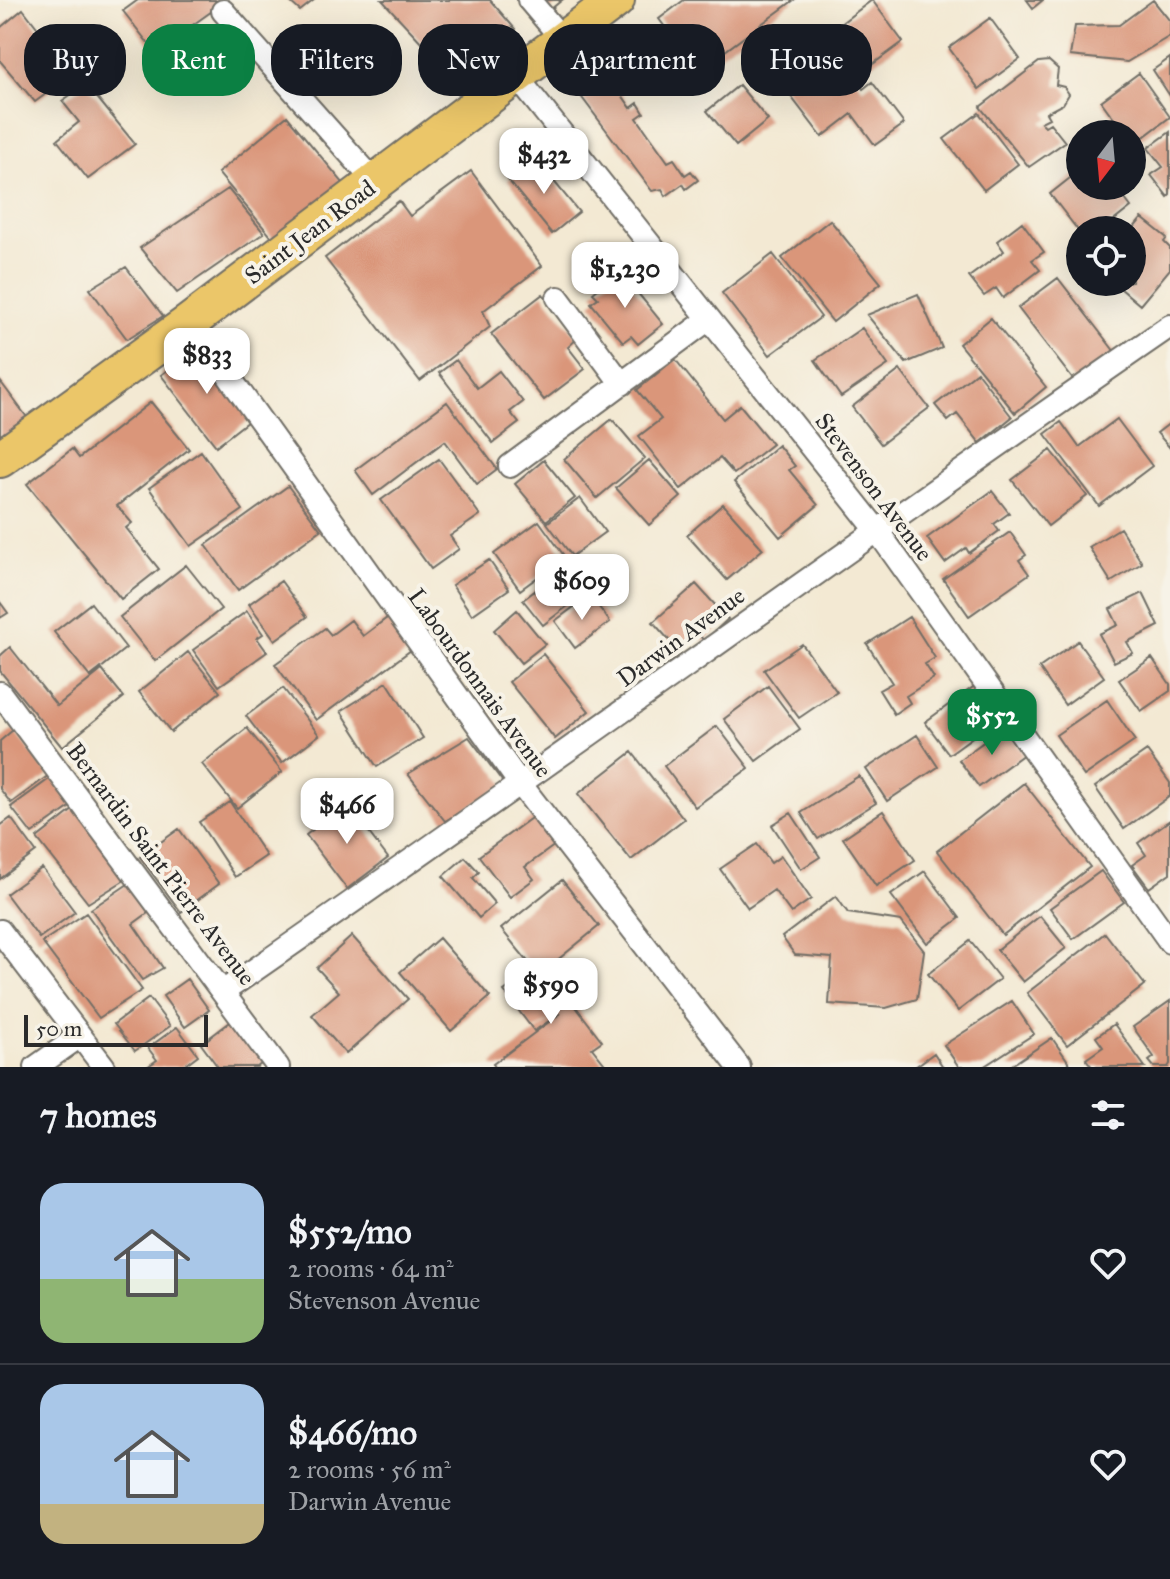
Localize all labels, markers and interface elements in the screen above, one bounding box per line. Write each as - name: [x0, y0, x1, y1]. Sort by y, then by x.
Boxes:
- chip: Buy: [24, 24, 126, 96]
- chip: Rent: [142, 24, 255, 96]
- chip: Filters: [271, 24, 402, 96]
- chip: New: [418, 24, 528, 96]
- chip: Apartment: [544, 24, 725, 96]
- chip: House: [741, 24, 872, 96]
- north arrow: [1066, 120, 1146, 200]
- map controls: [1066, 120, 1146, 296]
- pin: $432: [497, 128, 591, 196]
- text: $432: [517, 138, 571, 170]
- street label: Saint Jean Road: [239, 173, 381, 291]
- button: locate: [1066, 216, 1146, 296]
- pin: $1,230: [560, 242, 690, 310]
- text: $1,230: [590, 252, 660, 284]
- pin: $833: [160, 328, 254, 396]
- text: $833: [182, 338, 232, 370]
- street label: Stevenson Avenue: [809, 407, 939, 567]
- pin: $609: [535, 554, 629, 622]
- text: $609: [553, 564, 611, 596]
- street label: Darwin Avenue: [611, 581, 751, 693]
- street label: Labourdonnais Avenue: [401, 583, 559, 783]
- pin: $552: [945, 689, 1039, 757]
- text: $552: [966, 699, 1018, 731]
- street label: Bernardin Saint Pierre Avenue: [60, 737, 262, 991]
- pin: $466: [300, 778, 394, 846]
- text: $466: [319, 788, 375, 820]
- pin: $590: [504, 958, 598, 1026]
- text: $590: [523, 968, 579, 1000]
- scale bar: [24, 1011, 208, 1047]
- text: 50 m: [36, 1015, 82, 1042]
- icon: filters: [1086, 1093, 1130, 1137]
- text: 7 homes: [40, 1095, 157, 1136]
- text: $552/mo: [288, 1211, 412, 1252]
- icon: home: [104, 1215, 200, 1311]
- icon: heart: [1086, 1241, 1130, 1285]
- text: 2 rooms · 64 m²: [288, 1252, 454, 1284]
- text: Stevenson Avenue: [288, 1284, 480, 1316]
- text: $466/mo: [288, 1412, 417, 1453]
- icon: home: [104, 1416, 200, 1512]
- icon: heart: [1086, 1442, 1130, 1486]
- text: 2 rooms · 56 m²: [288, 1453, 451, 1485]
- text: Darwin Avenue: [288, 1485, 451, 1517]

